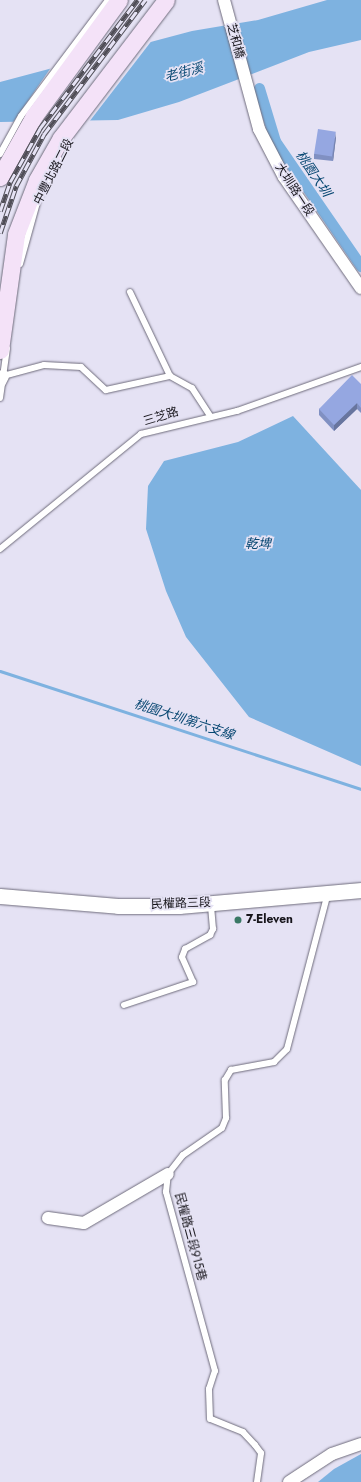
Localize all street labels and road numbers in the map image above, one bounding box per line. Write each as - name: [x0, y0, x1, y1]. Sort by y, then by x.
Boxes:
- street label: 芝和橋: [223, 22, 247, 60]
- street label: 中豐北路二段: [31, 137, 77, 207]
- street label: 大圳路一段: [272, 161, 316, 219]
- street label: 三芝路: [142, 405, 180, 429]
- street label: 民權路三段: [151, 896, 211, 912]
- street label: 民權路三段915巷: [171, 1191, 209, 1283]

